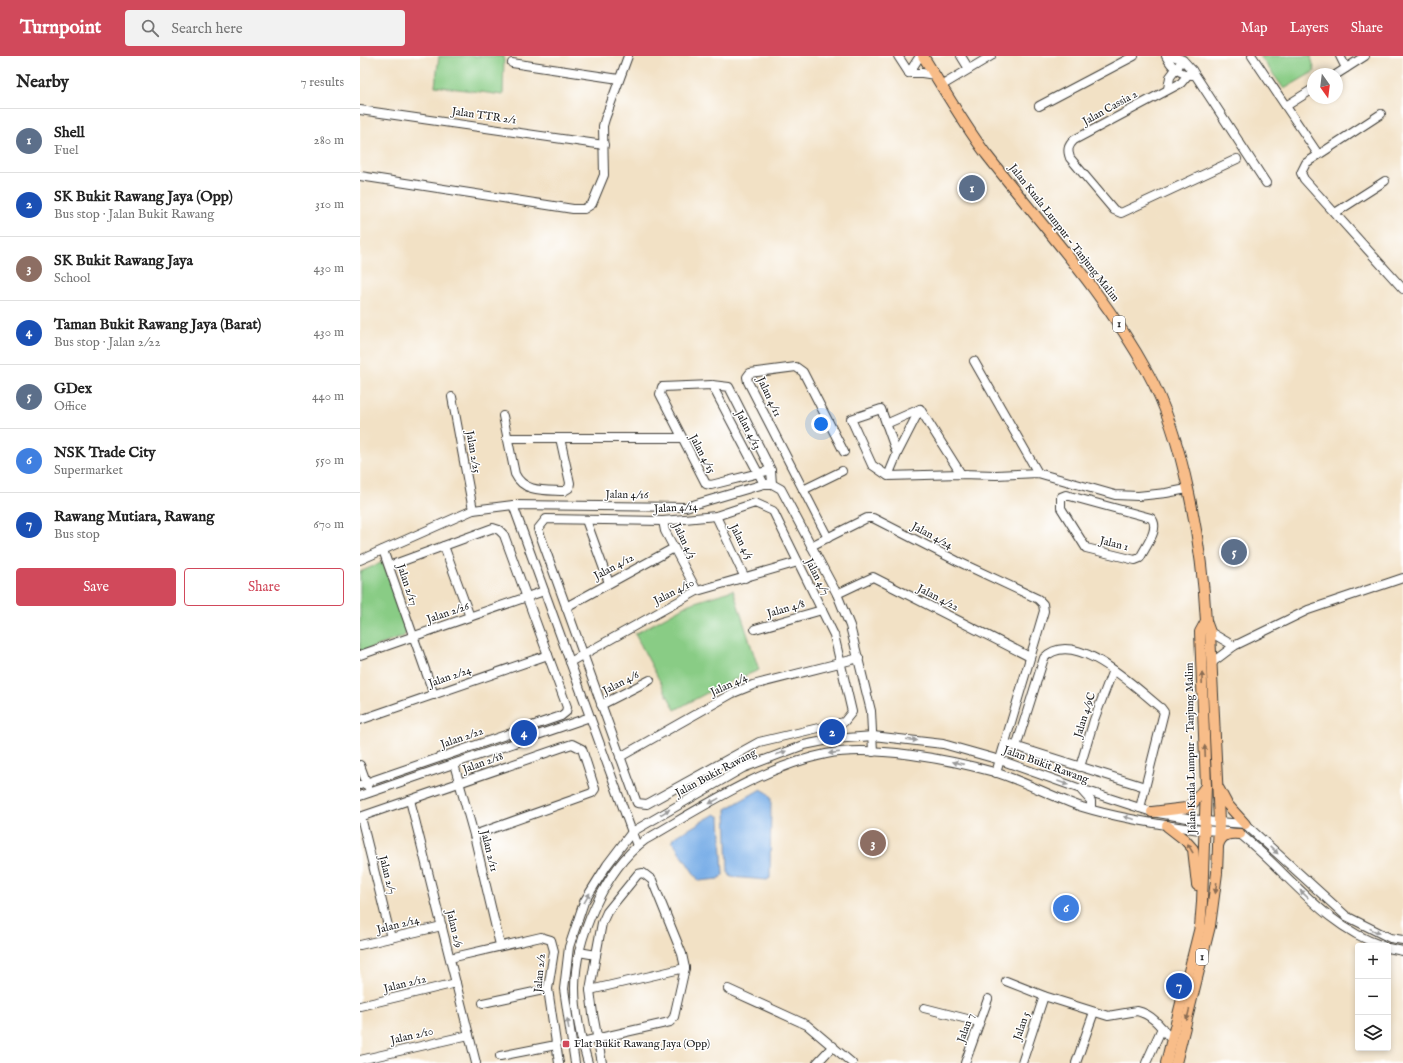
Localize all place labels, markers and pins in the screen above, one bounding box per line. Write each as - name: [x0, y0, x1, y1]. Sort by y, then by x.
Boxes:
- pin: 1: [959, 173, 985, 203]
- pin: 5: [1221, 537, 1247, 567]
- pin: 2: [819, 717, 845, 747]
- pin: 4: [511, 718, 537, 748]
- pin: 3: [860, 828, 886, 858]
- pin: 6: [1053, 893, 1079, 923]
- pin: 7: [1166, 971, 1192, 1001]
- place label: Flat Bukit Rawang Jaya (Opp): [574, 1037, 710, 1051]
- marker: Flat Bukit Rawang Jaya (Opp): [561, 1039, 571, 1049]

